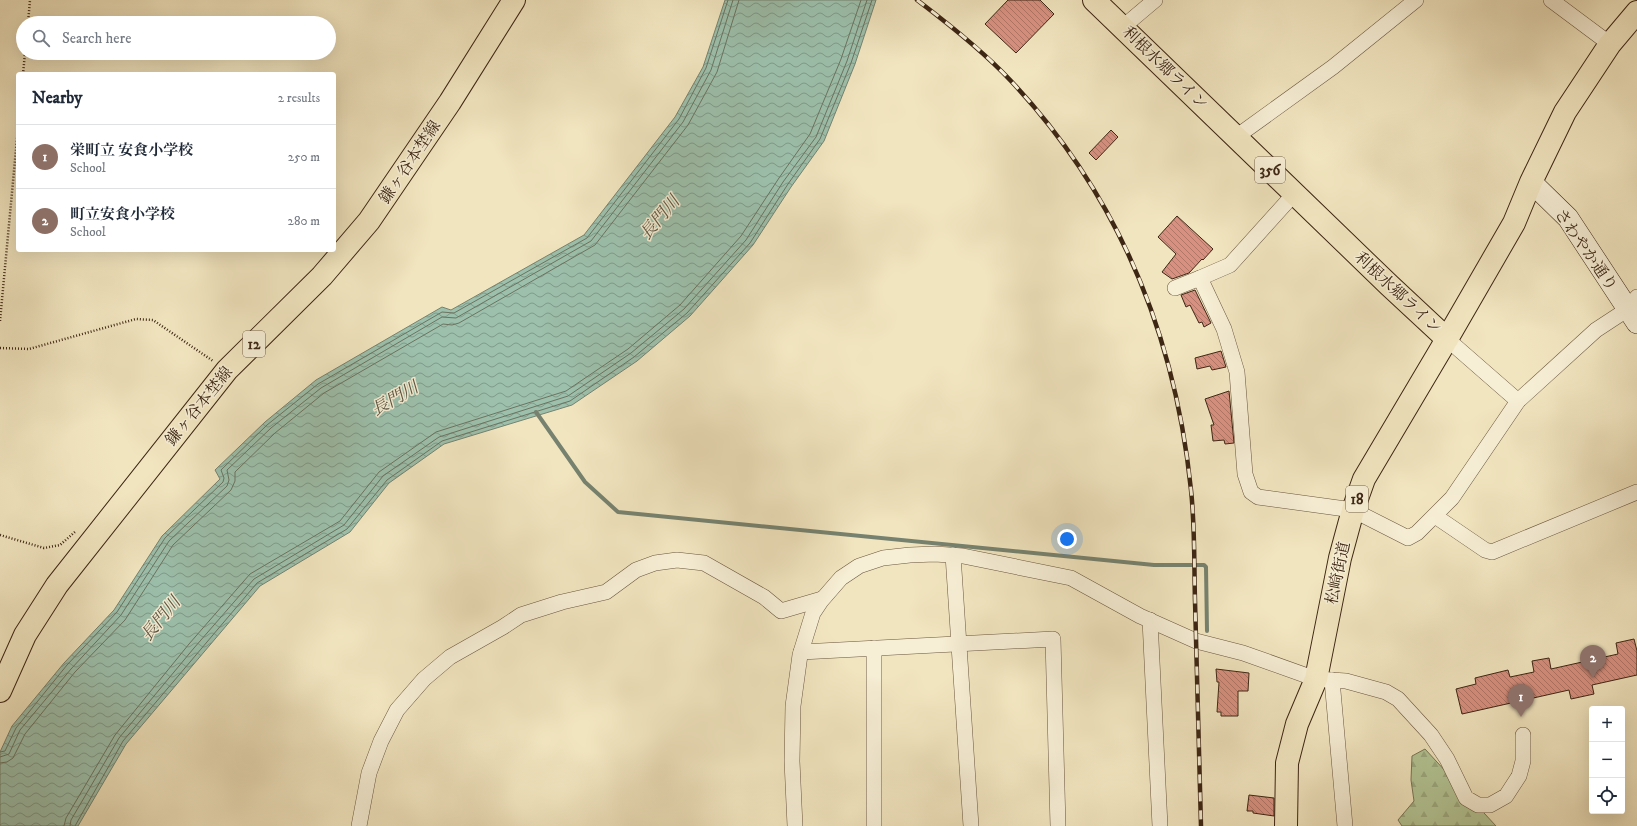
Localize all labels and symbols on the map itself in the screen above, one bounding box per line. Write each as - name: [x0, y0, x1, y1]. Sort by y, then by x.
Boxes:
- street label: 利根水郷ライン: [1118, 22, 1212, 114]
- street label: 鎌ヶ谷本埜線: [375, 117, 445, 207]
- road number: 356: [1255, 157, 1285, 183]
- water label: 長門川: [635, 190, 686, 245]
- street label: さわやか通り: [1550, 205, 1622, 295]
- street label: 利根水郷ライン: [1350, 248, 1446, 338]
- road number: 12: [243, 331, 265, 357]
- street label: 鎌ヶ谷本埜線: [161, 362, 237, 450]
- water label: 長門川: [367, 376, 424, 421]
- road number: 18: [1346, 486, 1368, 512]
- your location: [1057, 529, 1077, 549]
- street label: 松崎街道: [1322, 540, 1354, 606]
- water label: 長門川: [136, 591, 187, 646]
- pin: 2: [1580, 645, 1606, 678]
- pin: 1: [1508, 684, 1534, 717]

